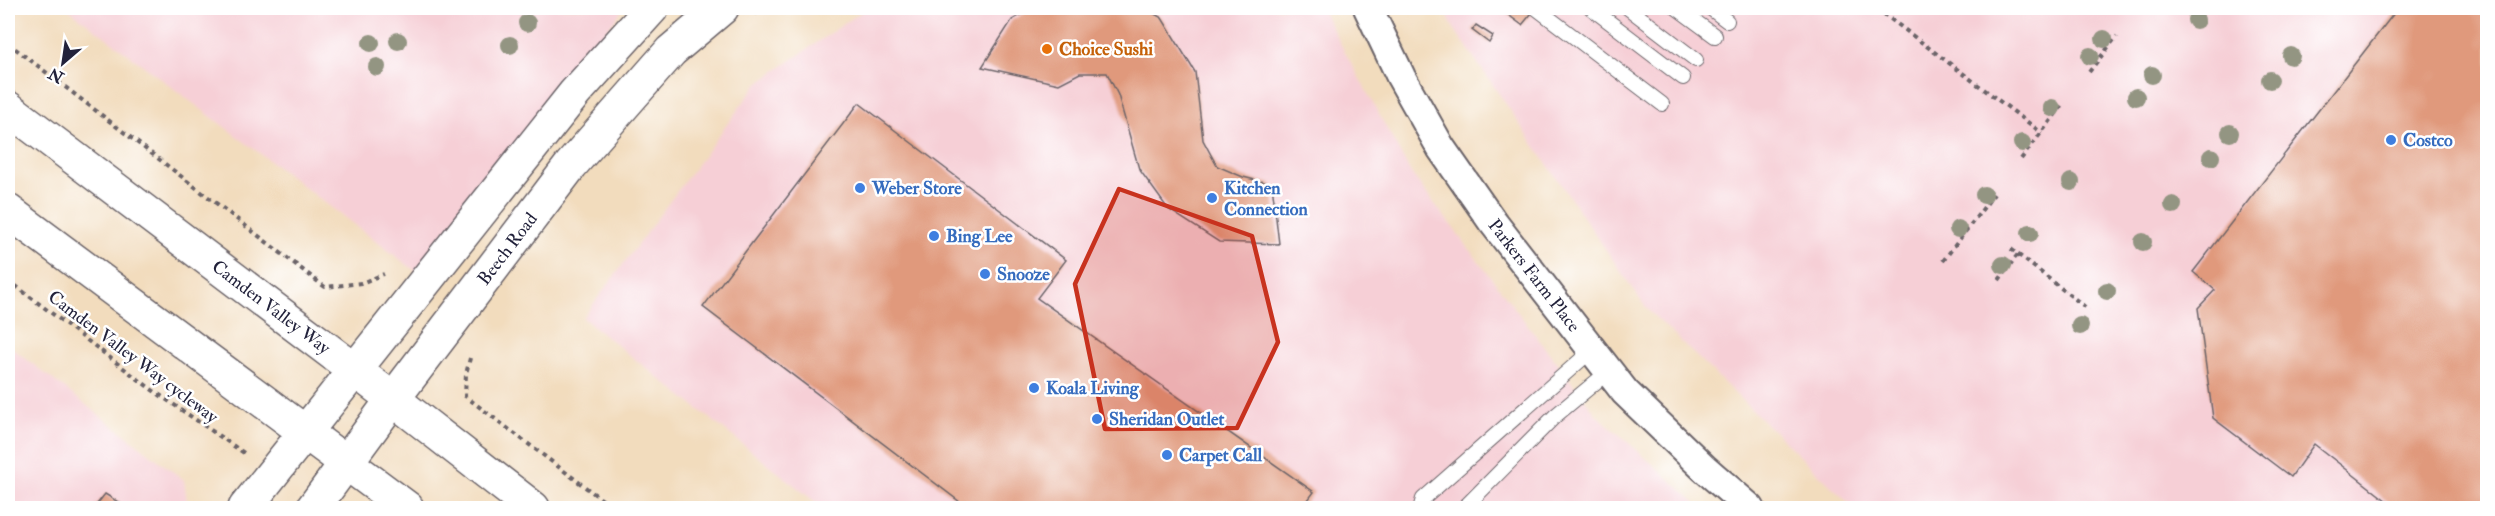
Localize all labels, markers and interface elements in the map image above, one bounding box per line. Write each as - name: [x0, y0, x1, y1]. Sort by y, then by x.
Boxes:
- north arrow: [33, 33, 93, 93]
- place label: Choice Sushi: [1059, 38, 1153, 61]
- marker: Choice Sushi: [1040, 42, 1054, 56]
- text: N: [45, 63, 68, 88]
- place label: Costco: [2403, 129, 2453, 152]
- marker: Costco: [2384, 133, 2398, 147]
- place label: Weber Store: [871, 177, 962, 200]
- place label: Kitchen Connection: [1224, 177, 1308, 221]
- marker: Weber Store: [853, 181, 867, 195]
- marker: Kitchen Connection: [1205, 191, 1219, 205]
- street label: Beech Road: [472, 208, 542, 290]
- street label: Parkers Farm Place: [1483, 214, 1586, 337]
- place label: Bing Lee: [946, 225, 1013, 248]
- marker: Bing Lee: [927, 229, 941, 243]
- street label: Camden Valley Way: [207, 255, 336, 360]
- place label: Snooze: [997, 263, 1050, 286]
- marker: Snooze: [978, 267, 992, 281]
- street label: Camden Valley Way cycleway: [43, 285, 223, 429]
- place label: Koala Living: [1046, 377, 1140, 400]
- marker: Koala Living: [1027, 381, 1041, 395]
- place label: Sheridan Outlet: [1109, 408, 1225, 431]
- marker: Sheridan Outlet: [1090, 412, 1104, 426]
- place label: Carpet Call: [1179, 444, 1263, 467]
- marker: Carpet Call: [1160, 448, 1174, 462]

